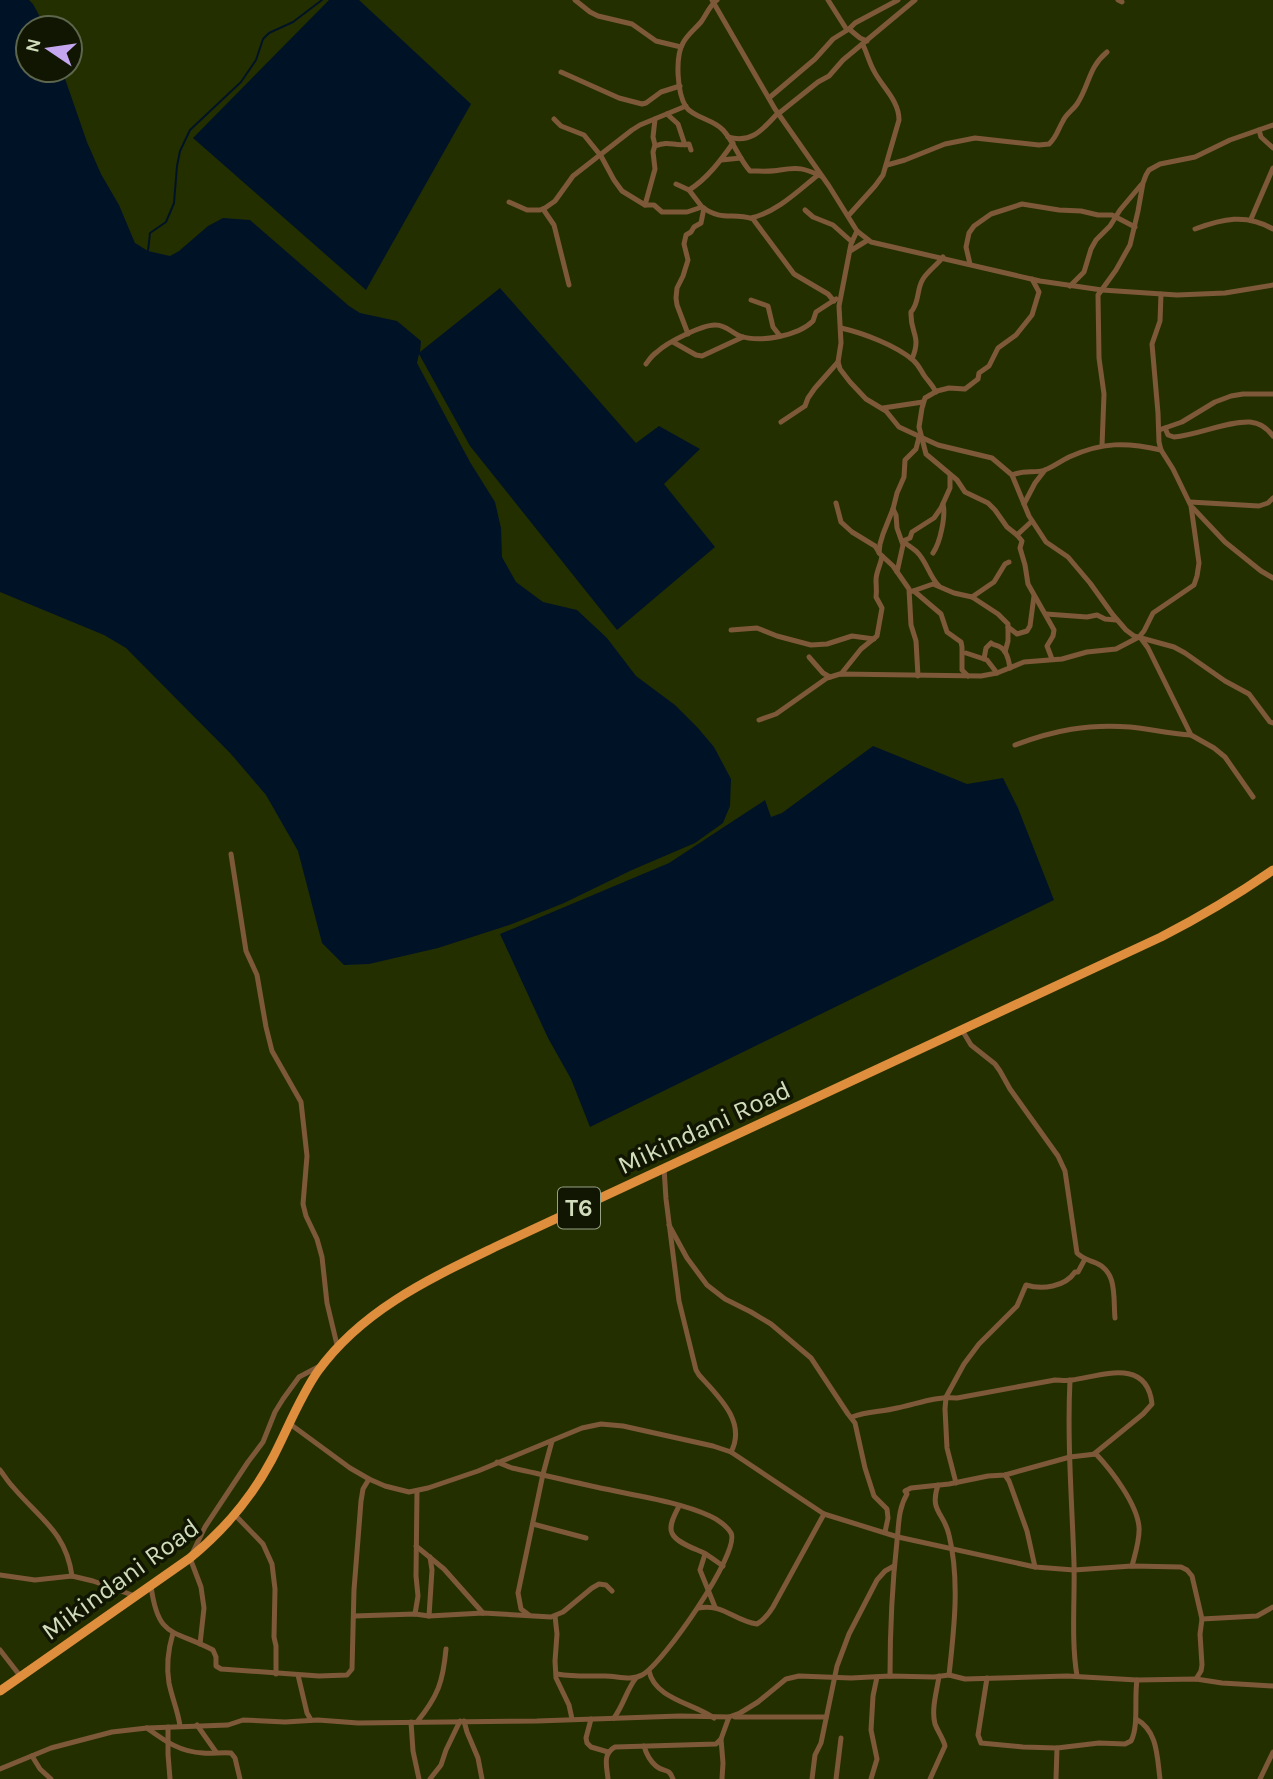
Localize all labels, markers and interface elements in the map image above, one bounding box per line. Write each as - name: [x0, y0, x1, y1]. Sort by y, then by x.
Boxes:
- north arrow: [14, 14, 84, 84]
- text: N: [21, 36, 46, 55]
- street label: Mikindani Road: [613, 1074, 796, 1181]
- road number: T6: [558, 1188, 600, 1228]
- street label: Mikindani Road: [36, 1512, 205, 1647]

